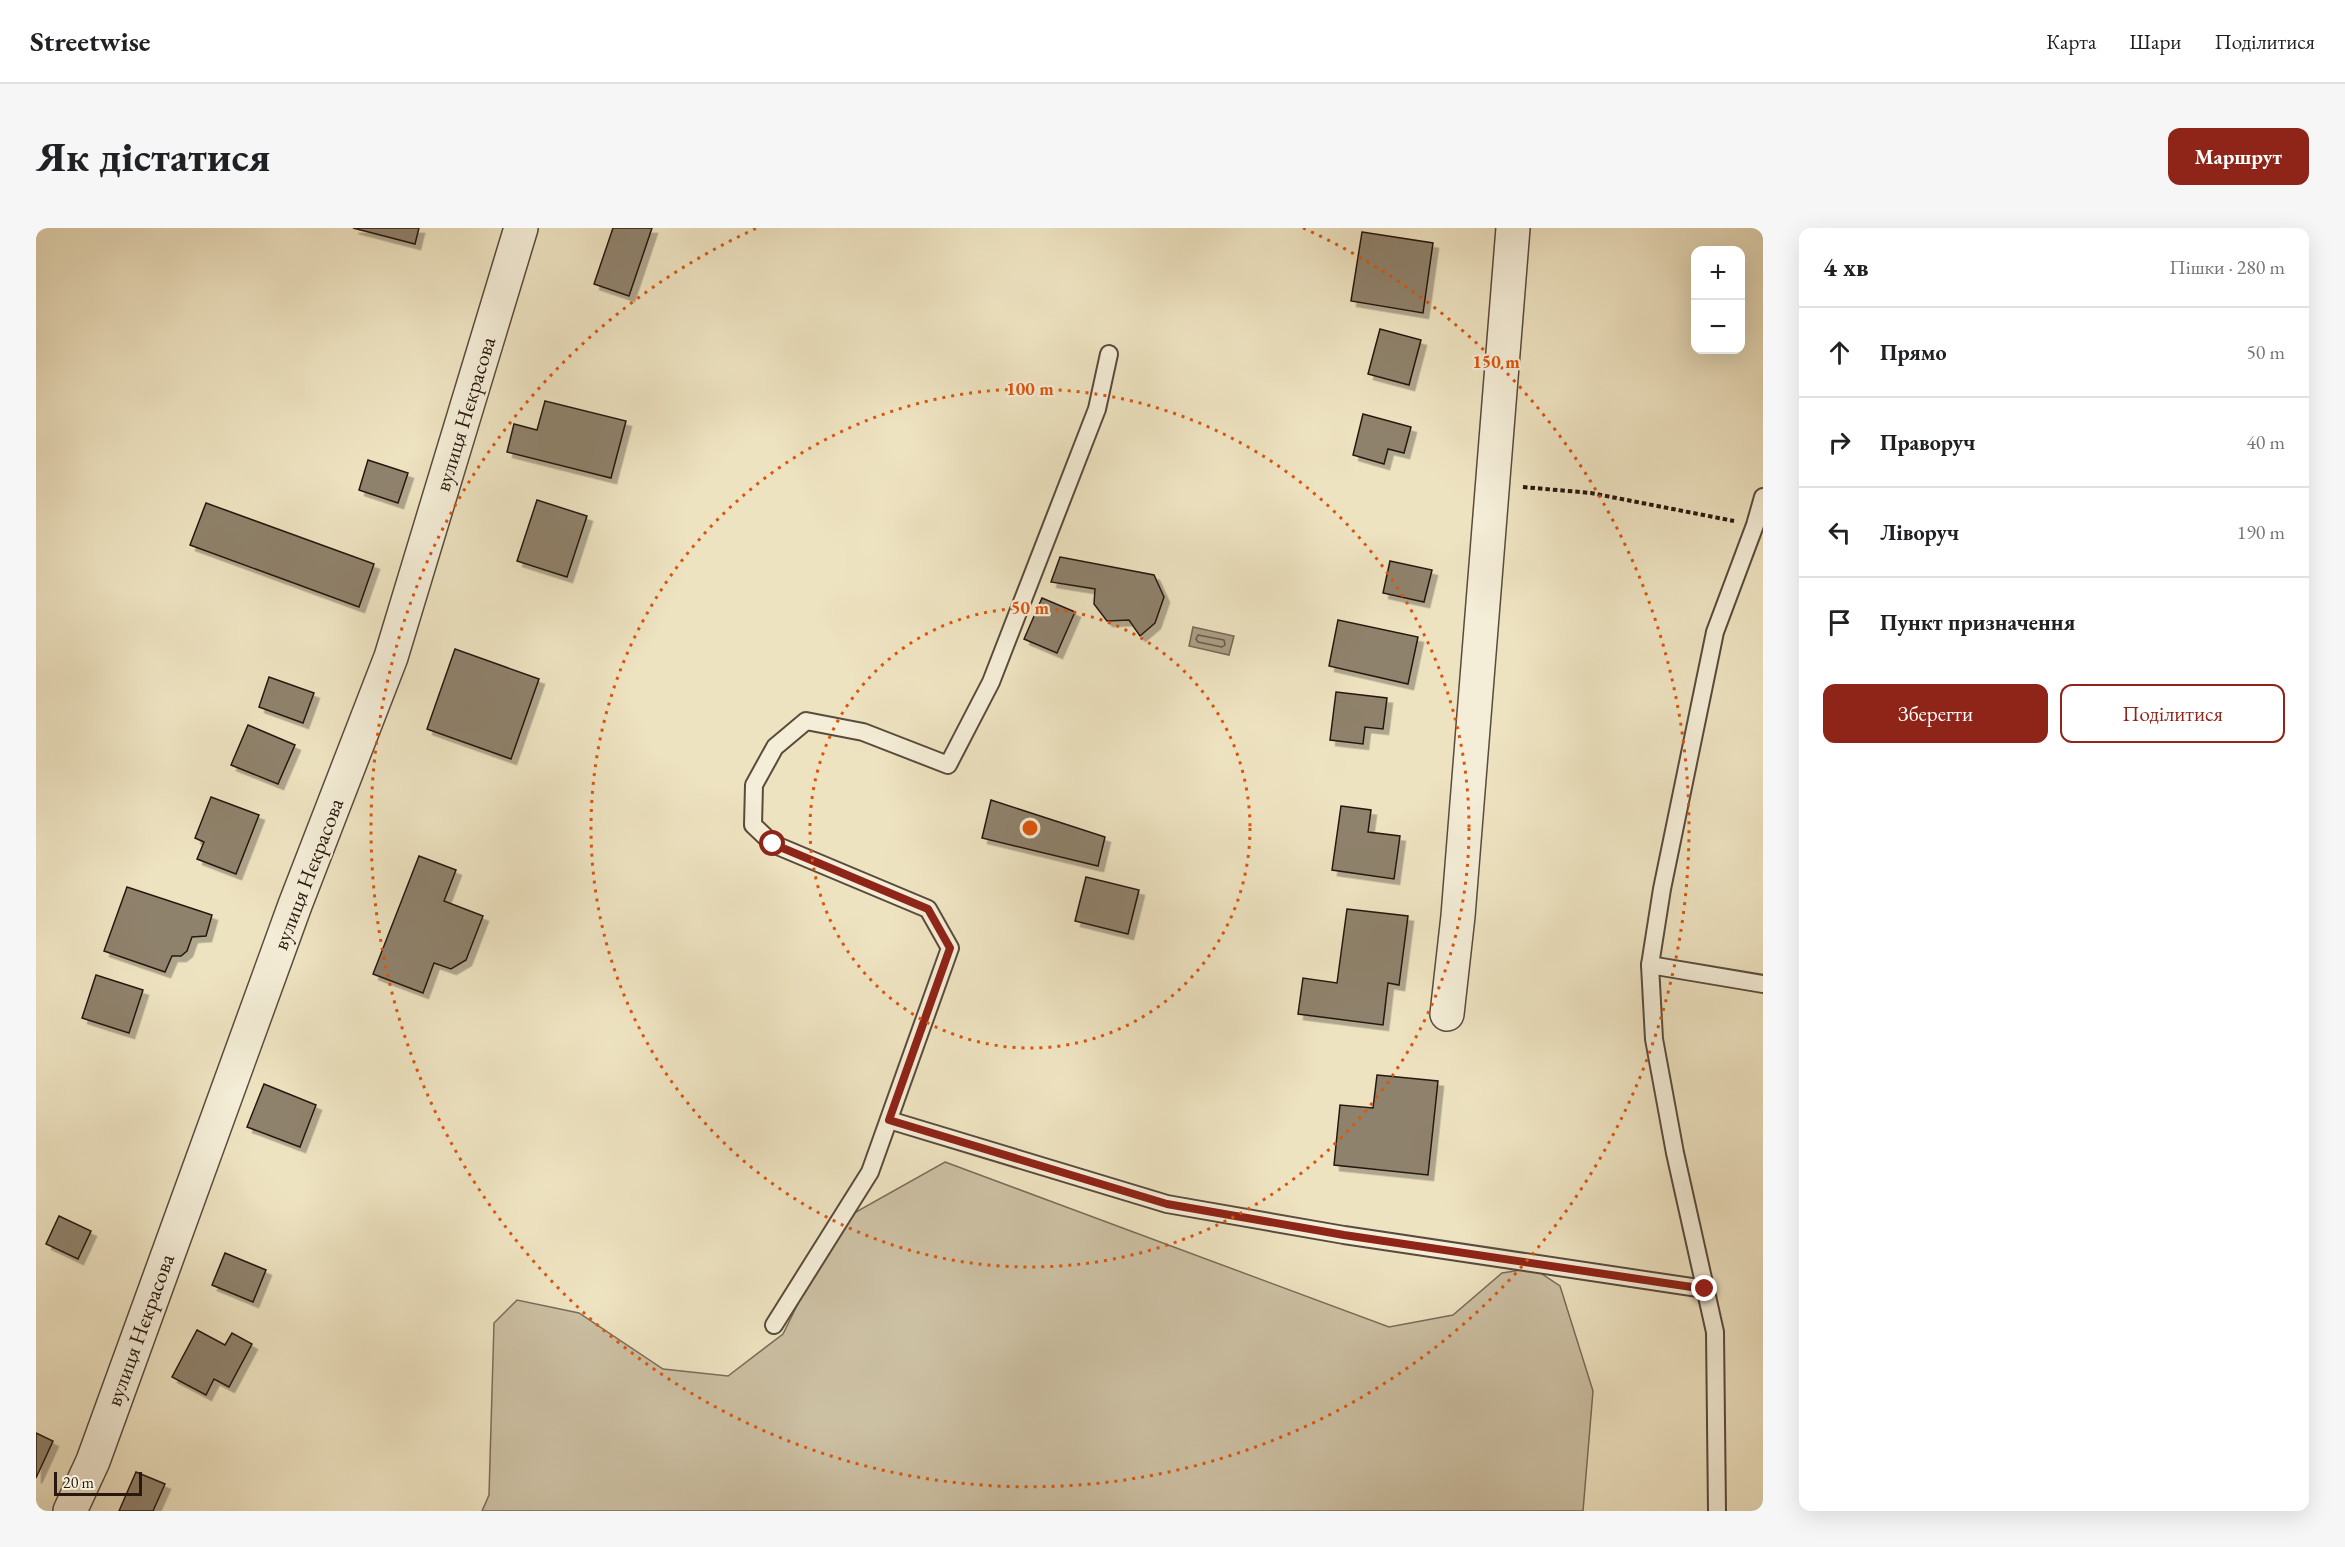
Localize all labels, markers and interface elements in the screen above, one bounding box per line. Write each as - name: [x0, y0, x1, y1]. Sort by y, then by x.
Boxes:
- text: Streetwise: [30, 23, 150, 59]
- text: Карта: [2046, 28, 2096, 55]
- text: Шари: [2129, 28, 2181, 55]
- text: Поділитися: [2214, 28, 2315, 55]
- button: Маршрут: [2168, 128, 2309, 185]
- text: Як дістатися: [36, 129, 270, 184]
- map controls: [1691, 246, 1745, 354]
- button: +: [1691, 246, 1745, 300]
- text: 4 хв: [1823, 250, 1869, 284]
- text: Пішки · 280 m: [2169, 254, 2285, 280]
- button: −: [1691, 300, 1745, 354]
- street label: вулиця Нєкрасова: [428, 333, 502, 495]
- icon: ahead: [1823, 336, 1856, 369]
- text: Прямо: [1880, 338, 1947, 367]
- text: 50 m: [2246, 339, 2285, 365]
- text: 150 m: [1472, 350, 1520, 373]
- text: 100 m: [1006, 377, 1054, 400]
- icon: right: [1823, 426, 1856, 459]
- text: Праворуч: [1880, 428, 1976, 457]
- text: 40 m: [2246, 429, 2285, 455]
- icon: left: [1823, 516, 1856, 549]
- text: Ліворуч: [1880, 518, 1959, 547]
- text: 190 m: [2237, 519, 2285, 545]
- text: 50 m: [1011, 596, 1049, 619]
- icon: arrive: [1823, 606, 1856, 639]
- text: Пункт призначення: [1880, 608, 2075, 637]
- button: Зберегти: [1823, 684, 2048, 743]
- button: Поділитися: [2060, 684, 2285, 743]
- street label: вулиця Нєкрасова: [266, 794, 350, 954]
- centre of rings: [1020, 818, 1040, 838]
- route start: [759, 830, 785, 856]
- street label: вулиця Нєкрасова: [99, 1250, 181, 1410]
- route end: [1691, 1275, 1717, 1301]
- scale bar: [54, 1469, 142, 1496]
- text: 20 m: [63, 1472, 94, 1493]

